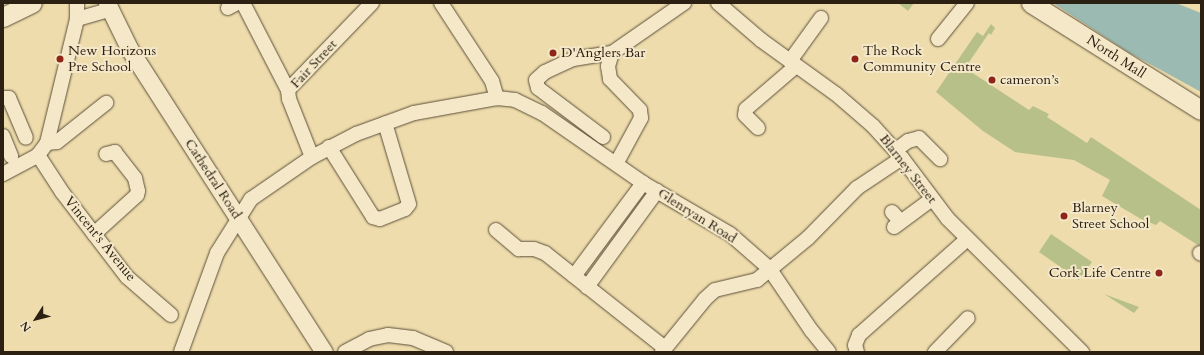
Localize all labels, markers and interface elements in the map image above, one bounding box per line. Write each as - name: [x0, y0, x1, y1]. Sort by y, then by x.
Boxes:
- street label: North Mall: [1083, 32, 1149, 82]
- street label: Fair Street: [287, 36, 341, 92]
- place label: New Horizons Pre School: [68, 43, 156, 76]
- place label: The Rock Community Centre: [863, 43, 981, 76]
- place label: D'Anglers Bar: [561, 45, 645, 61]
- marker: D'Anglers Bar: [548, 48, 558, 58]
- marker: New Horizons Pre School: [55, 54, 65, 64]
- marker: The Rock Community Centre: [850, 54, 860, 64]
- place label: cameron’s: [1000, 72, 1059, 88]
- marker: cameron’s: [987, 75, 997, 85]
- street label: Blarney Street: [876, 131, 940, 207]
- street label: Cathedral Road: [181, 136, 245, 222]
- street label: Glenryan Road: [654, 185, 740, 247]
- street label: Vincent's Avenue: [61, 193, 139, 285]
- place label: Blarney Street School: [1072, 200, 1149, 232]
- marker: Blarney Street School: [1059, 211, 1069, 221]
- place label: Cork Life Centre: [1049, 265, 1151, 281]
- marker: Cork Life Centre: [1154, 268, 1164, 278]
- north arrow: [16, 299, 56, 339]
- text: N: [17, 318, 35, 335]

